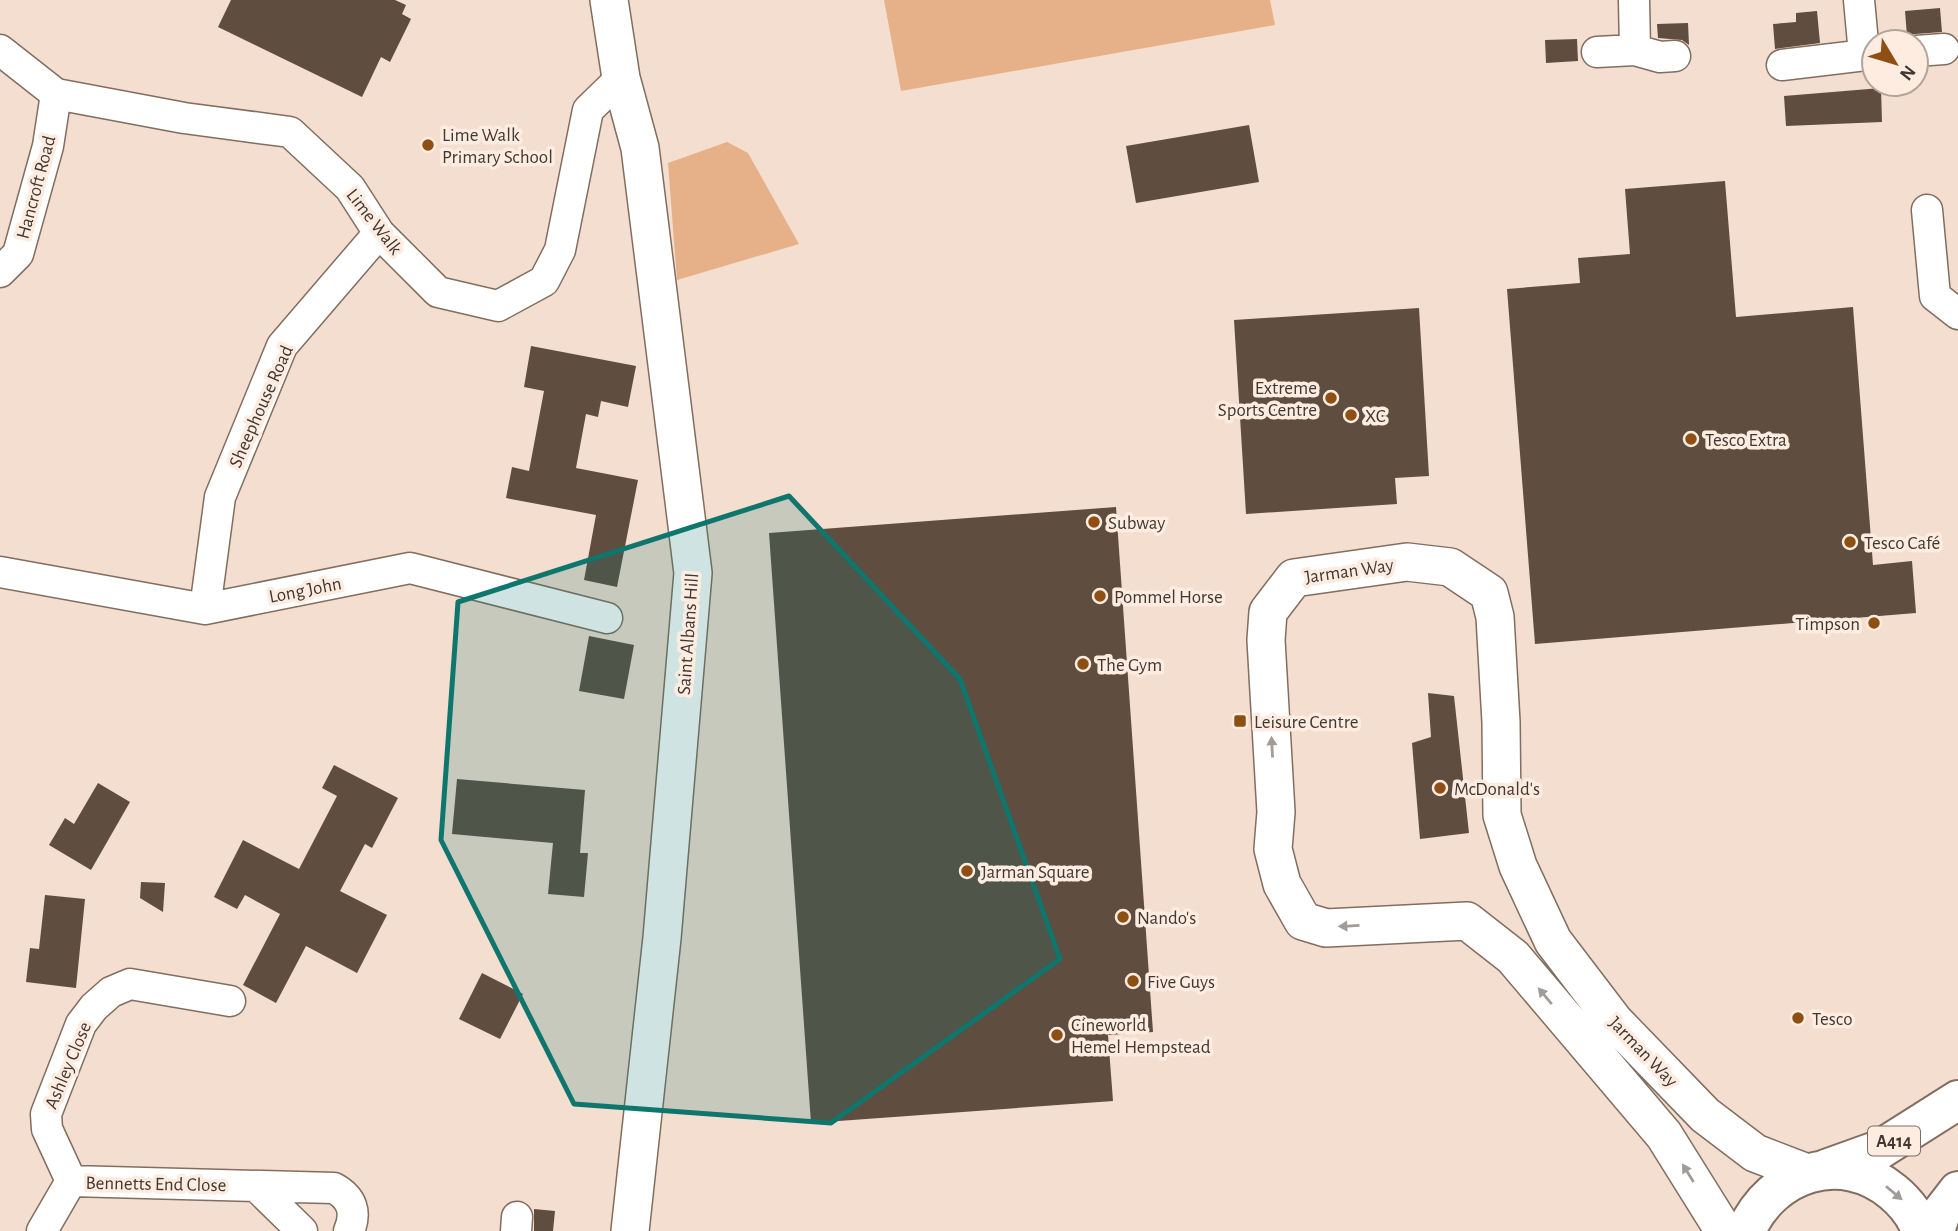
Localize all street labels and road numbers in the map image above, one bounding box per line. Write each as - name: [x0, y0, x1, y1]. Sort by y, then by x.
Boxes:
- street label: Hancroft Road: [14, 134, 59, 241]
- street label: Lime Walk: [342, 185, 405, 259]
- street label: Sheephouse Road: [226, 343, 297, 471]
- street label: Jarman Way: [1304, 556, 1395, 587]
- street label: Saint Albans Hill: [675, 573, 702, 696]
- street label: Long John: [267, 574, 343, 607]
- street label: Jarman Way: [1605, 1013, 1681, 1091]
- street label: Ashley Close: [42, 1019, 95, 1112]
- road number: A414: [1868, 1126, 1920, 1156]
- street label: Bennetts End Close: [85, 1174, 226, 1195]

